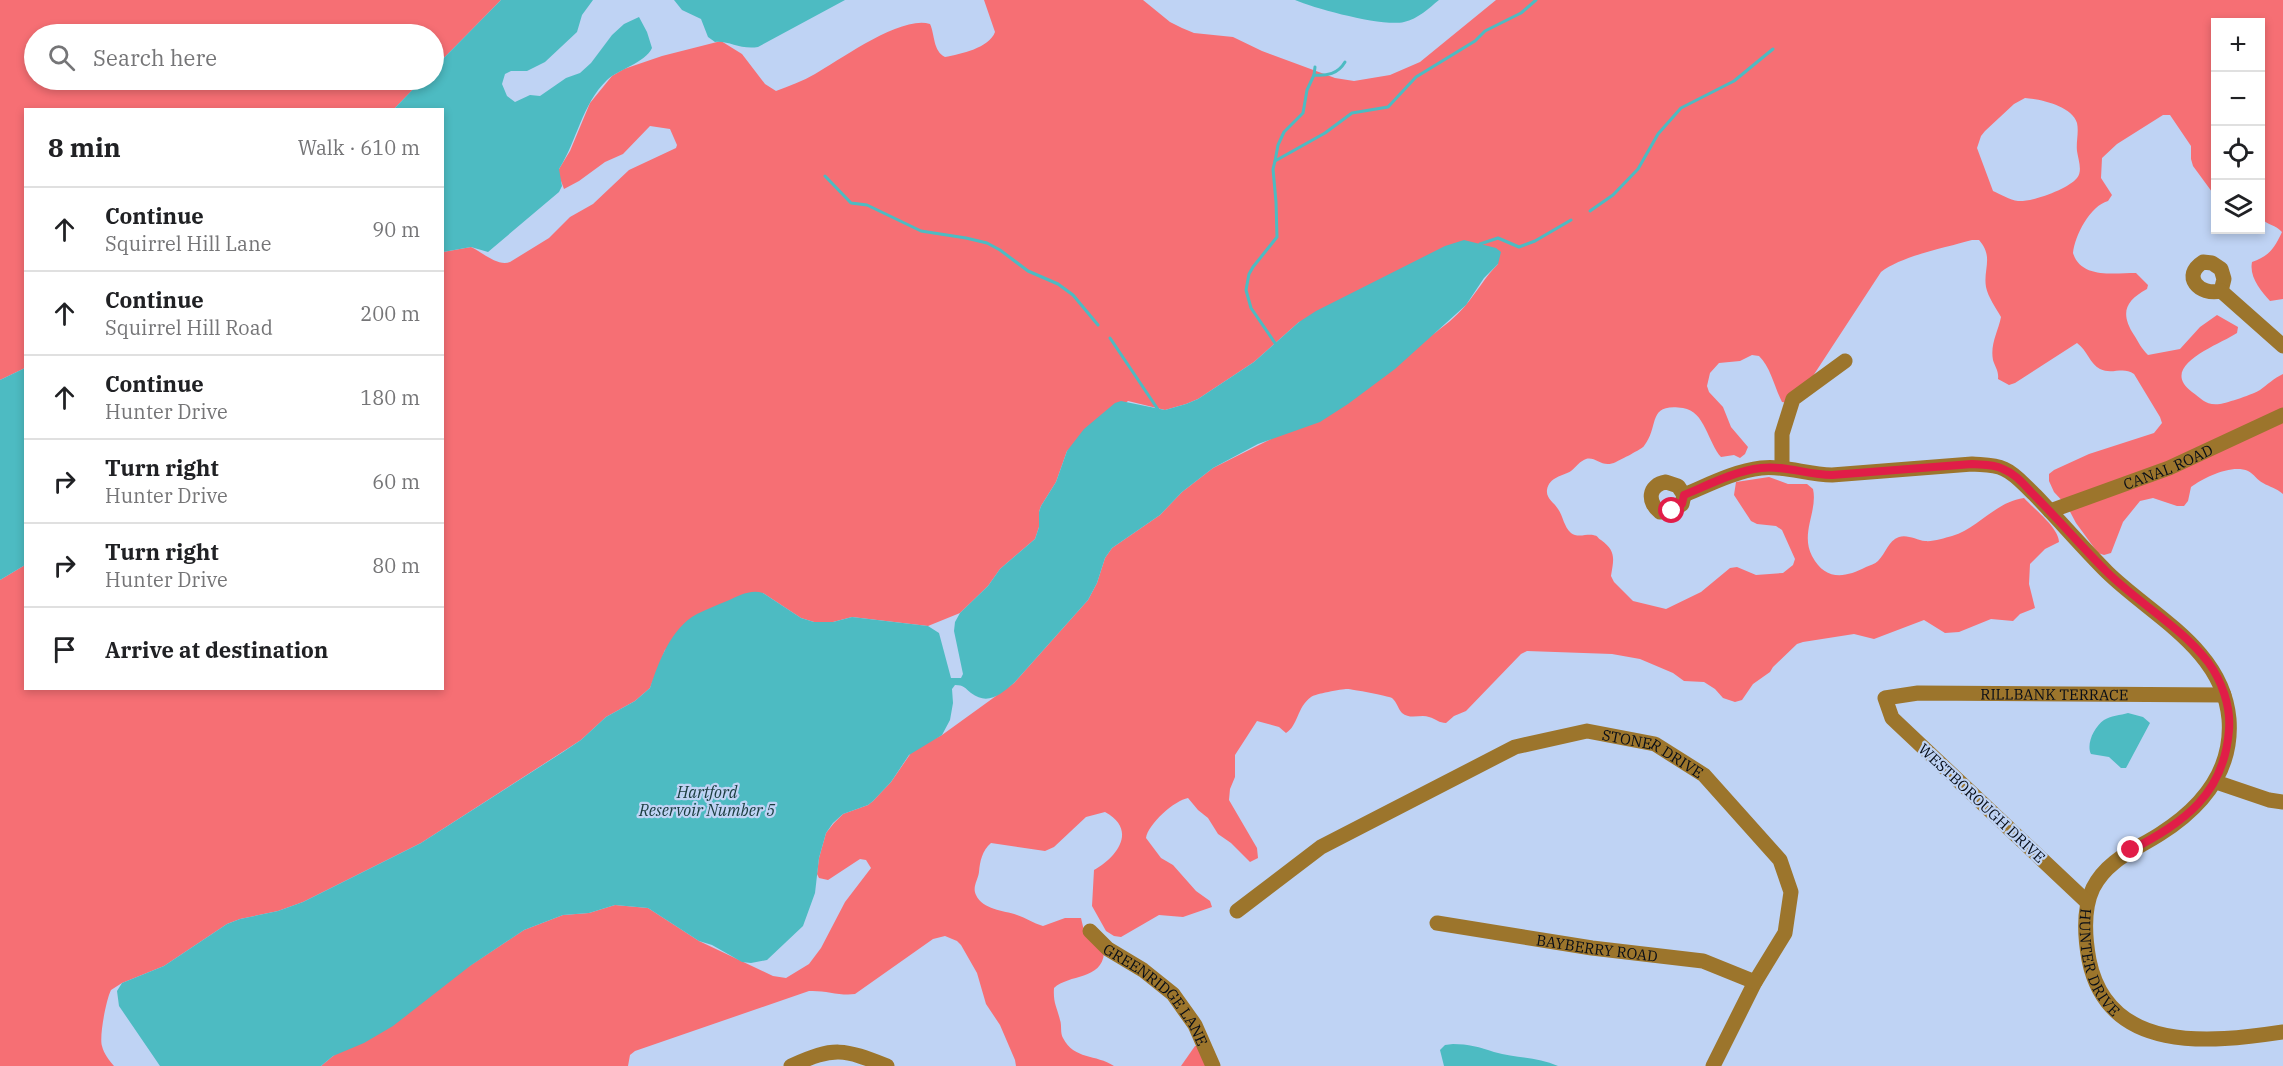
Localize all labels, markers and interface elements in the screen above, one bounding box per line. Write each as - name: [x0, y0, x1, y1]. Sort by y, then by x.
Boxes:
- map controls: [2211, 18, 2265, 234]
- button: +: [2211, 18, 2265, 72]
- search box: [24, 24, 444, 90]
- icon: search: [45, 41, 78, 74]
- text: Search here: [93, 43, 217, 72]
- button: −: [2211, 72, 2265, 126]
- button: locate: [2211, 126, 2265, 180]
- text: 8 min: [48, 130, 121, 164]
- text: Walk · 610 m: [298, 134, 420, 161]
- button: layers: [2211, 180, 2265, 234]
- text: Continue: [105, 201, 204, 230]
- icon: ahead: [48, 213, 81, 246]
- text: 90 m: [372, 216, 420, 243]
- text: Squirrel Hill Lane: [105, 230, 271, 257]
- text: Continue: [105, 285, 204, 314]
- icon: ahead: [48, 297, 81, 330]
- text: 200 m: [360, 300, 420, 327]
- text: Squirrel Hill Road: [105, 314, 273, 341]
- text: Continue: [105, 369, 204, 398]
- icon: ahead: [48, 381, 81, 414]
- text: 180 m: [360, 384, 420, 411]
- text: Hunter Drive: [105, 398, 228, 425]
- street label: CANAL ROAD: [2120, 440, 2216, 493]
- text: Turn right: [105, 453, 219, 482]
- icon: right: [48, 465, 81, 498]
- text: 60 m: [372, 468, 420, 495]
- text: Hunter Drive: [105, 482, 228, 509]
- route start: [1658, 497, 1684, 523]
- text: Turn right: [105, 537, 219, 566]
- icon: right: [48, 549, 81, 582]
- text: 80 m: [372, 552, 420, 579]
- text: Hunter Drive: [105, 566, 228, 593]
- icon: arrive: [48, 633, 81, 666]
- text: Arrive at destination: [105, 635, 328, 664]
- street label: RILLBANK TERRACE: [1980, 684, 2128, 704]
- street label: STONER DRIVE: [1601, 725, 1707, 782]
- street label: WESTBOROUGH DRIVE: [1915, 739, 2049, 867]
- water label: Hartford Reservoir Number 5: [638, 782, 775, 820]
- route end: [2117, 836, 2143, 862]
- street label: HUNTER DRIVE: [2076, 908, 2124, 1020]
- street label: BAYBERRY ROAD: [1535, 930, 1659, 965]
- street label: GREENRIDGE LANE: [1100, 939, 1212, 1049]

